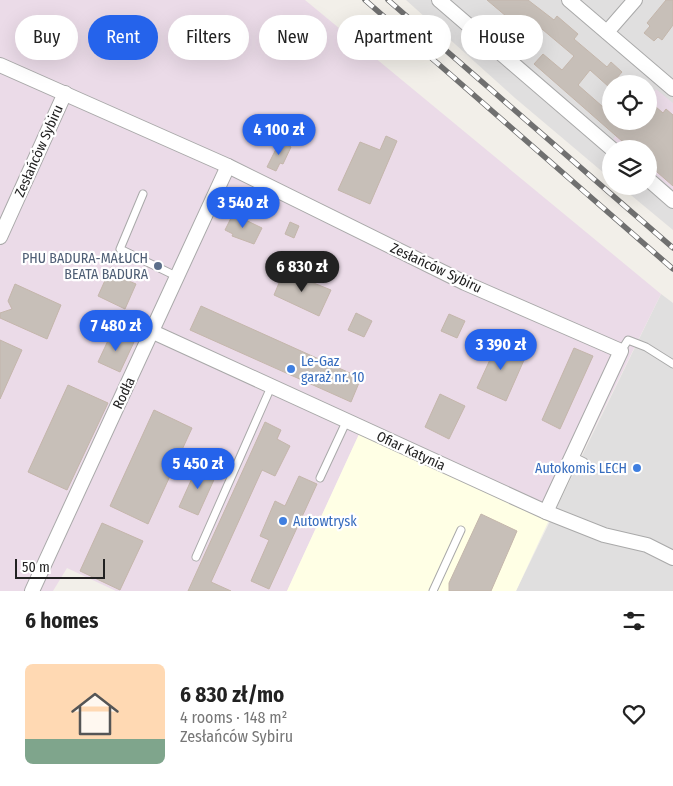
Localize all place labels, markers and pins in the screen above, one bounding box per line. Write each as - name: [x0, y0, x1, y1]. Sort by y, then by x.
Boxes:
- pin: 4 100 zł: [227, 114, 331, 156]
- pin: 3 540 zł: [191, 186, 295, 229]
- place label: PHU BADURA-MAŁUCH BEATA BADURA: [22, 250, 149, 283]
- pin: 6 830 zł: [250, 250, 354, 293]
- marker: PHU BADURA-MAŁUCH BEATA BADURA: [152, 260, 164, 272]
- pin: 7 480 zł: [64, 310, 168, 352]
- pin: 3 390 zł: [449, 328, 553, 371]
- place label: Le-Gaz garaż nr. 10: [301, 353, 364, 386]
- marker: Le-Gaz garaż nr. 10: [285, 363, 297, 375]
- pin: 5 450 zł: [146, 448, 250, 490]
- place label: Autokomis LECH: [535, 460, 627, 477]
- marker: Autokomis LECH: [631, 462, 643, 474]
- place label: Autowtrysk: [293, 513, 357, 530]
- marker: Autowtrysk: [277, 515, 289, 527]

